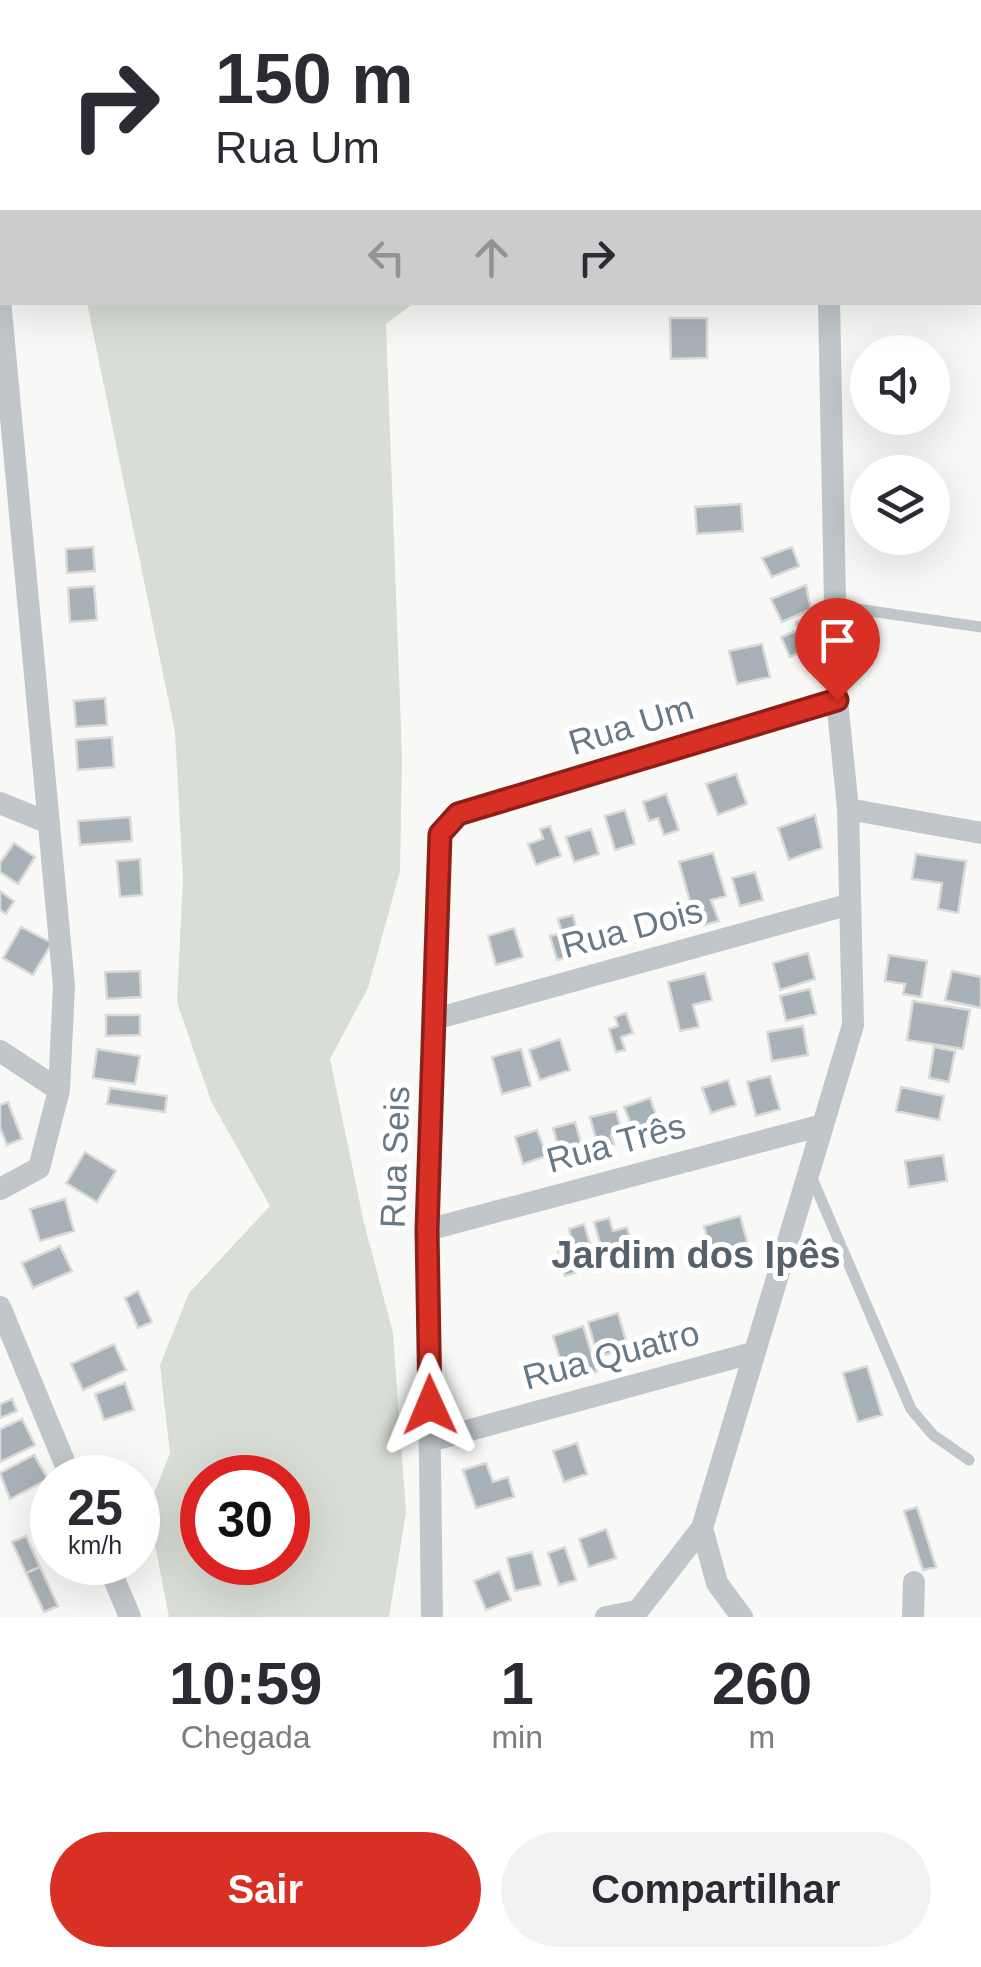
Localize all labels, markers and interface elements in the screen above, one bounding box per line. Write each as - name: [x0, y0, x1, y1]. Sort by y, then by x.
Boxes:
- icon: right: [50, 40, 180, 170]
- text: 150 m: [215, 40, 413, 118]
- text: Rua Um: [215, 122, 380, 173]
- icon: left: [359, 230, 414, 285]
- icon: ahead: [464, 230, 519, 285]
- icon: right: [569, 230, 624, 285]
- map controls: [850, 335, 950, 555]
- button: sound: [850, 335, 950, 435]
- button: layers: [850, 455, 950, 555]
- pin: [795, 598, 880, 701]
- icon: arrive: [810, 613, 865, 668]
- street label: Rua Um: [564, 687, 698, 762]
- street label: Rua Dois: [557, 890, 706, 965]
- street label: Rua Seis: [373, 1085, 416, 1229]
- street label: Rua Três: [542, 1105, 689, 1180]
- district label: Jardim dos Ipês: [551, 1234, 841, 1276]
- street label: Rua Quatro: [518, 1312, 703, 1397]
- position arrow: [378, 1353, 482, 1457]
- speed limit sign: 30: [180, 1455, 310, 1585]
- text: 25: [67, 1480, 123, 1536]
- text: km/h: [68, 1531, 122, 1559]
- text: 10:59: [169, 1650, 322, 1717]
- text: 1: [500, 1650, 534, 1717]
- text: 260: [712, 1650, 812, 1717]
- text: Chegada: [181, 1719, 311, 1755]
- text: min: [491, 1719, 543, 1755]
- text: m: [749, 1719, 775, 1755]
- button: Sair: [50, 1832, 481, 1947]
- button: Compartilhar: [501, 1832, 931, 1947]

